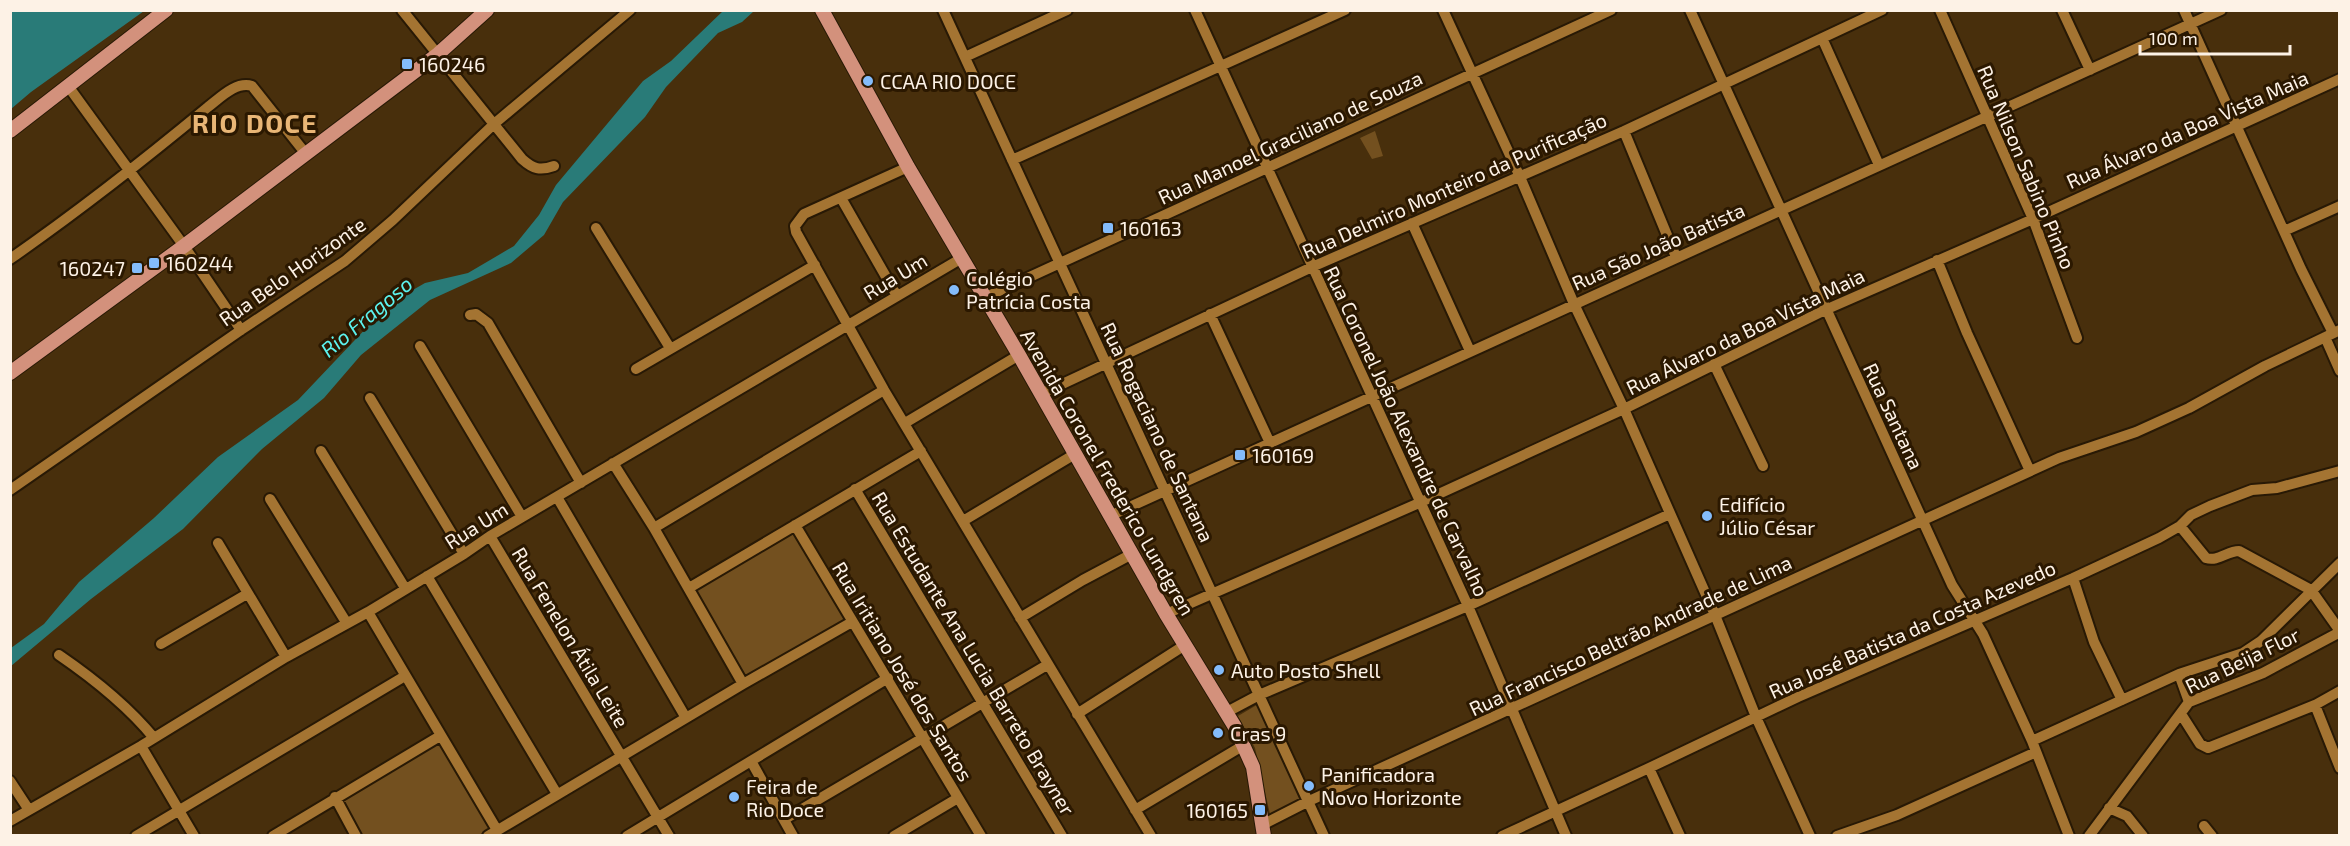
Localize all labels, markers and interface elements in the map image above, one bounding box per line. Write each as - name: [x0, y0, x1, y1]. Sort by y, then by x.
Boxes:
- scale bar: [2140, 18, 2290, 56]
- text: 100 m: [2149, 27, 2198, 49]
- place label: 160246: [419, 52, 485, 76]
- marker: 160246: [400, 57, 414, 71]
- street label: Rua Nilson Sabino Pinho: [1973, 61, 2081, 273]
- street label: Rua Manoel Graciliano de Souza: [1154, 65, 1426, 209]
- street label: Rua Álvaro da Boa Vista Maia: [2062, 65, 2312, 193]
- place label: CCAA RIO DOCE: [880, 69, 1016, 93]
- marker: CCAA RIO DOCE: [861, 74, 875, 88]
- district label: RIO DOCE: [192, 107, 318, 138]
- street label: Rua Delmiro Monteiro da Purificação: [1298, 107, 1610, 264]
- street label: Rua São João Batista: [1568, 197, 1748, 295]
- street label: Rua Belo Horizonte: [214, 211, 370, 331]
- place label: 160163: [1120, 216, 1182, 240]
- marker: 160163: [1101, 221, 1115, 235]
- street label: Rua Um: [859, 248, 931, 304]
- place label: 160244: [166, 251, 233, 275]
- place label: 160247: [60, 256, 125, 280]
- marker: 160244: [147, 256, 161, 270]
- marker: 160247: [130, 261, 144, 275]
- street label: Rua Coronel João Alexandre de Carvalho: [1320, 262, 1494, 600]
- street label: Rua Álvaro da Boa Vista Maia: [1622, 263, 1868, 399]
- place label: Colégio Patrícia Costa: [966, 266, 1091, 313]
- water label: Rio Fragoso: [315, 270, 417, 362]
- marker: Colégio Patrícia Costa: [947, 283, 961, 297]
- street label: Rua Rogaciano de Santana: [1096, 318, 1220, 546]
- street label: Avenida Coronel Frederico Lundgren: [1016, 325, 1200, 619]
- street label: Rua Santana: [1859, 359, 1929, 473]
- place label: 160169: [1252, 443, 1314, 467]
- marker: 160169: [1233, 448, 1247, 462]
- street label: Rua Estudante Ana Lucia Barreto Brayner: [868, 487, 1080, 819]
- place label: Edifício Júlio César: [1719, 492, 1815, 539]
- street label: Rua Um: [440, 496, 512, 554]
- marker: Edifício Júlio César: [1700, 509, 1714, 523]
- street label: Rua Fenelon Átila Leite: [508, 542, 634, 732]
- street label: Rua Francisco Beltrão Andrade de Lima: [1465, 550, 1795, 720]
- street label: Rua José Batista da Costa Azevedo: [1765, 555, 2059, 703]
- street label: Rua Iritiano José dos Santos: [828, 557, 978, 785]
- street label: Rua Beija Flor: [2181, 622, 2303, 698]
- place label: Auto Posto Shell: [1231, 658, 1380, 682]
- marker: Auto Posto Shell: [1212, 663, 1226, 677]
- place label: Cras 9: [1230, 721, 1286, 745]
- marker: Cras 9: [1211, 726, 1225, 740]
- place label: Panificadora Novo Horizonte: [1321, 762, 1462, 809]
- place label: Feira de Rio Doce: [746, 774, 824, 821]
- marker: Panificadora Novo Horizonte: [1302, 779, 1316, 793]
- marker: Feira de Rio Doce: [727, 790, 741, 804]
- place label: 160165: [1186, 798, 1248, 822]
- marker: 160165: [1253, 803, 1267, 817]

